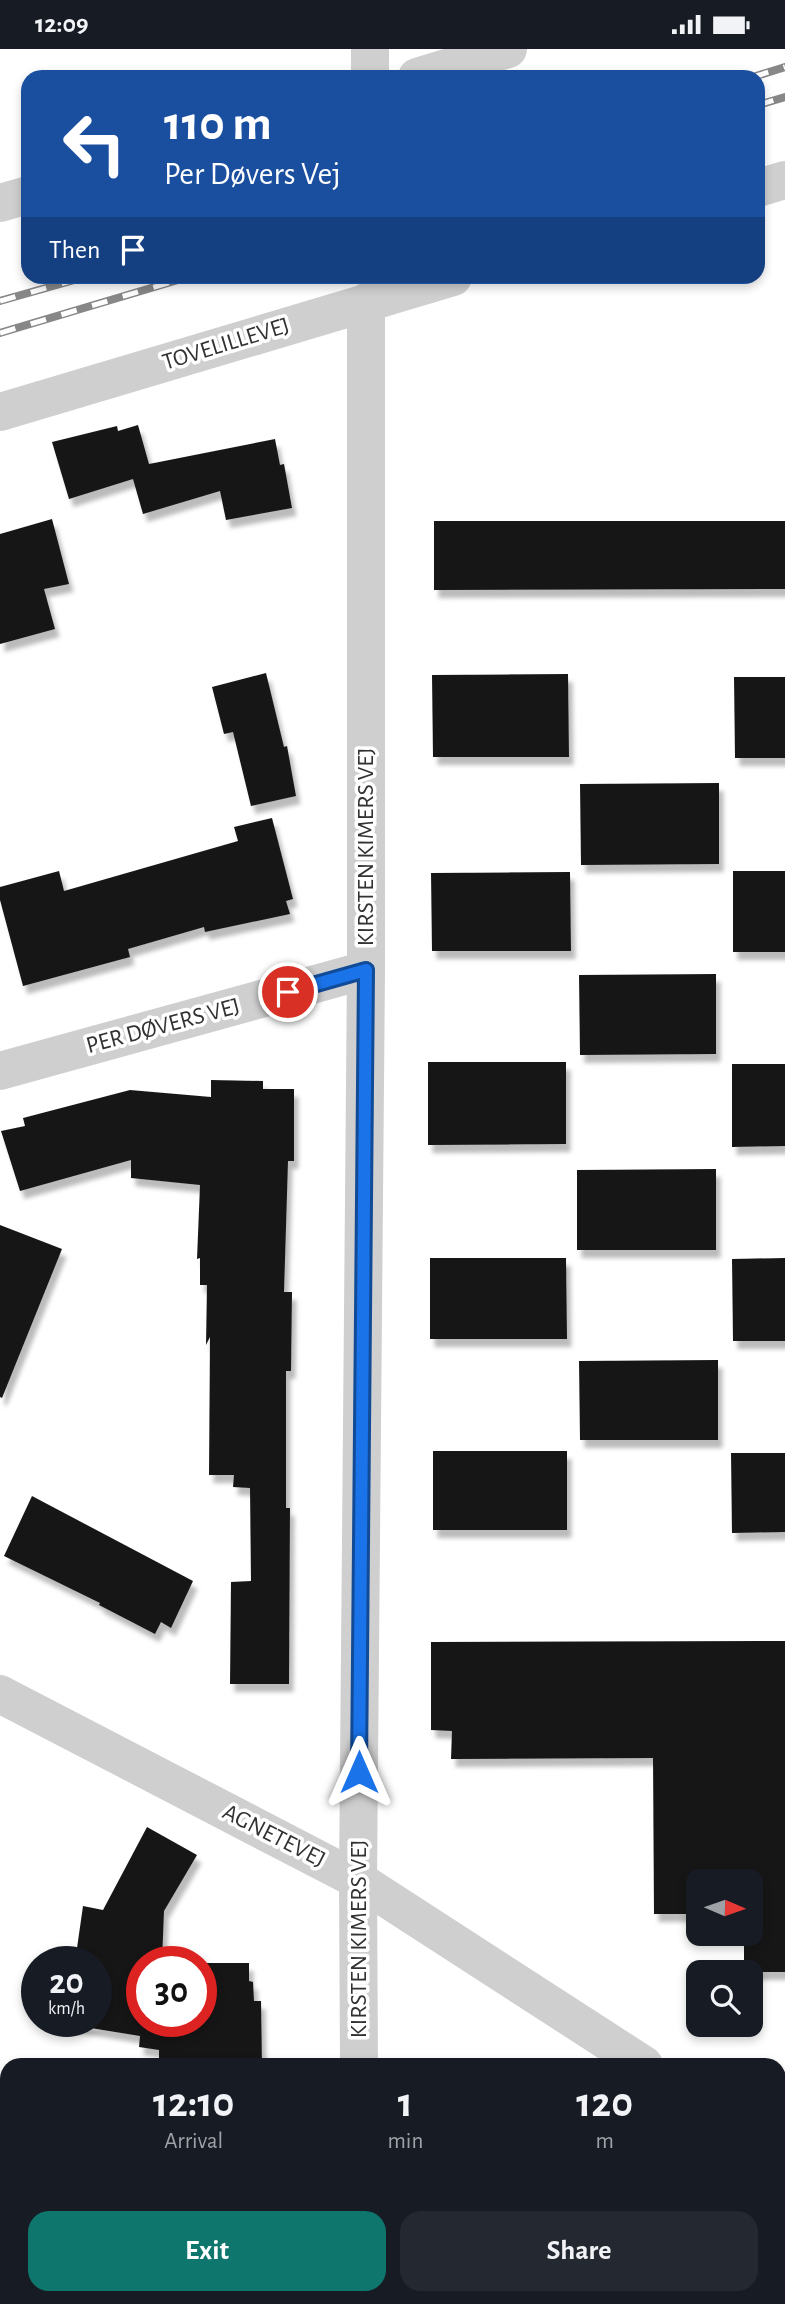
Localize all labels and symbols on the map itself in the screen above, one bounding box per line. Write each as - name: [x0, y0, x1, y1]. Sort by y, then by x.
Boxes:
- street label: TOVELILLEVEJ: [160, 313, 292, 375]
- street label: KIRSTEN KIMERS VEJ: [354, 748, 378, 946]
- pin: [258, 962, 318, 1022]
- street label: PER DØVERS VEJ: [84, 994, 242, 1058]
- position arrow: [322, 1735, 396, 1809]
- street label: AGNETEVEJ: [219, 1800, 329, 1872]
- street label: KIRSTEN KIMERS VEJ: [347, 1840, 371, 2038]
- north arrow: [686, 1869, 763, 1946]
- speed limit sign: 30: [126, 1946, 217, 2037]

